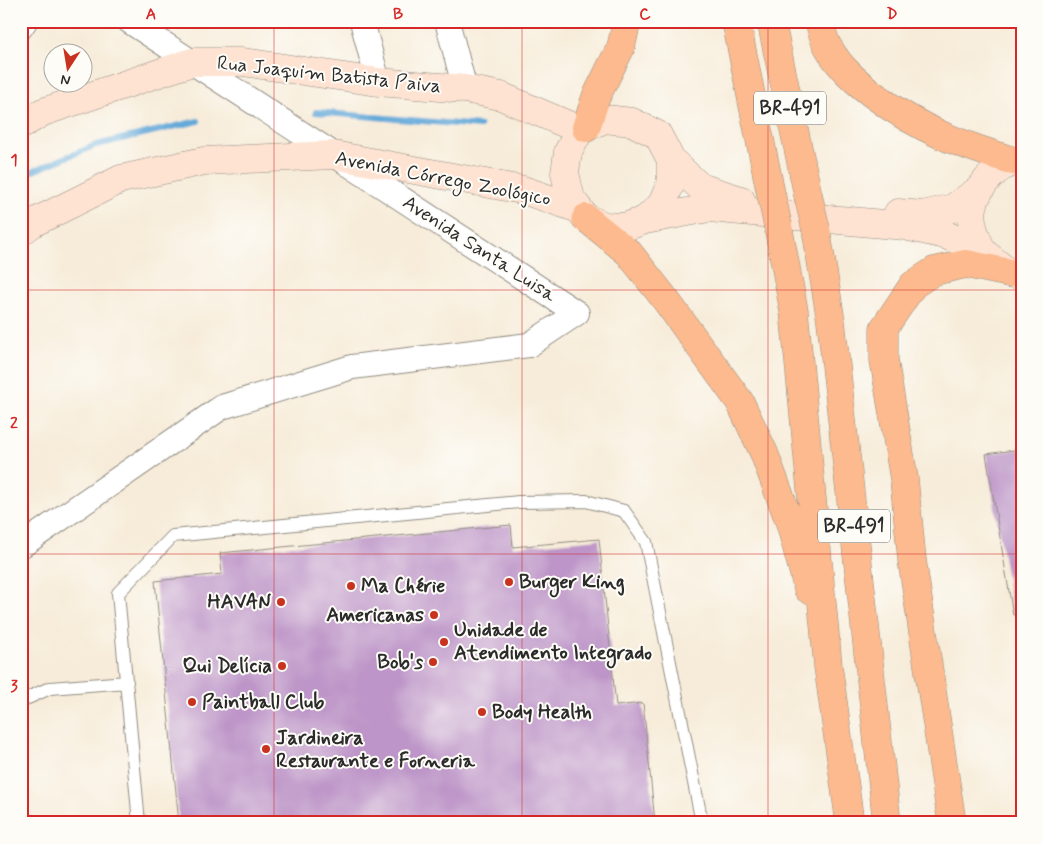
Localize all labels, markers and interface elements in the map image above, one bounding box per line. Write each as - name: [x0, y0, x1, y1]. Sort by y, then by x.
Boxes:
- text: A: [146, 4, 156, 25]
- text: B: [393, 4, 403, 25]
- text: C: [639, 4, 651, 25]
- text: D: [886, 4, 898, 25]
- north arrow: [42, 42, 92, 92]
- street label: Rua Joaquim Batista Paiva: [216, 50, 442, 100]
- text: N: [59, 70, 72, 90]
- road number: BR-491: [754, 92, 826, 125]
- street label: Avenida Córrego Zoológico: [333, 145, 553, 214]
- text: 1: [10, 150, 18, 171]
- street label: Avenida Santa Luisa: [397, 189, 562, 309]
- text: 2: [10, 413, 18, 434]
- road number: BR-491: [818, 510, 890, 542]
- place label: Burger King: [519, 569, 625, 598]
- place label: Ma Chérie: [361, 573, 445, 600]
- marker: Burger King: [503, 576, 515, 588]
- marker: Ma Chérie: [345, 580, 357, 592]
- place label: HAVAN: [208, 589, 271, 616]
- marker: HAVAN: [275, 596, 287, 608]
- place label: Americanas: [326, 602, 424, 629]
- marker: Americanas: [428, 609, 440, 621]
- place label: Unidade de Atendimento Integrado: [454, 617, 652, 669]
- marker: Unidade de Atendimento Integrado: [438, 636, 450, 648]
- place label: Bob's: [377, 649, 423, 676]
- place label: Qui Delícia: [183, 653, 272, 680]
- marker: Bob's: [427, 656, 439, 668]
- marker: Qui Delícia: [276, 660, 288, 672]
- text: 3: [10, 676, 18, 697]
- place label: Paintball Club: [202, 689, 324, 716]
- marker: Paintball Club: [186, 696, 198, 708]
- place label: Body Health: [492, 699, 592, 726]
- marker: Body Health: [476, 706, 488, 718]
- place label: Jardineira Restaurante e Forneria: [276, 725, 476, 775]
- marker: Jardineira Restaurante e Forneria: [260, 743, 272, 755]

